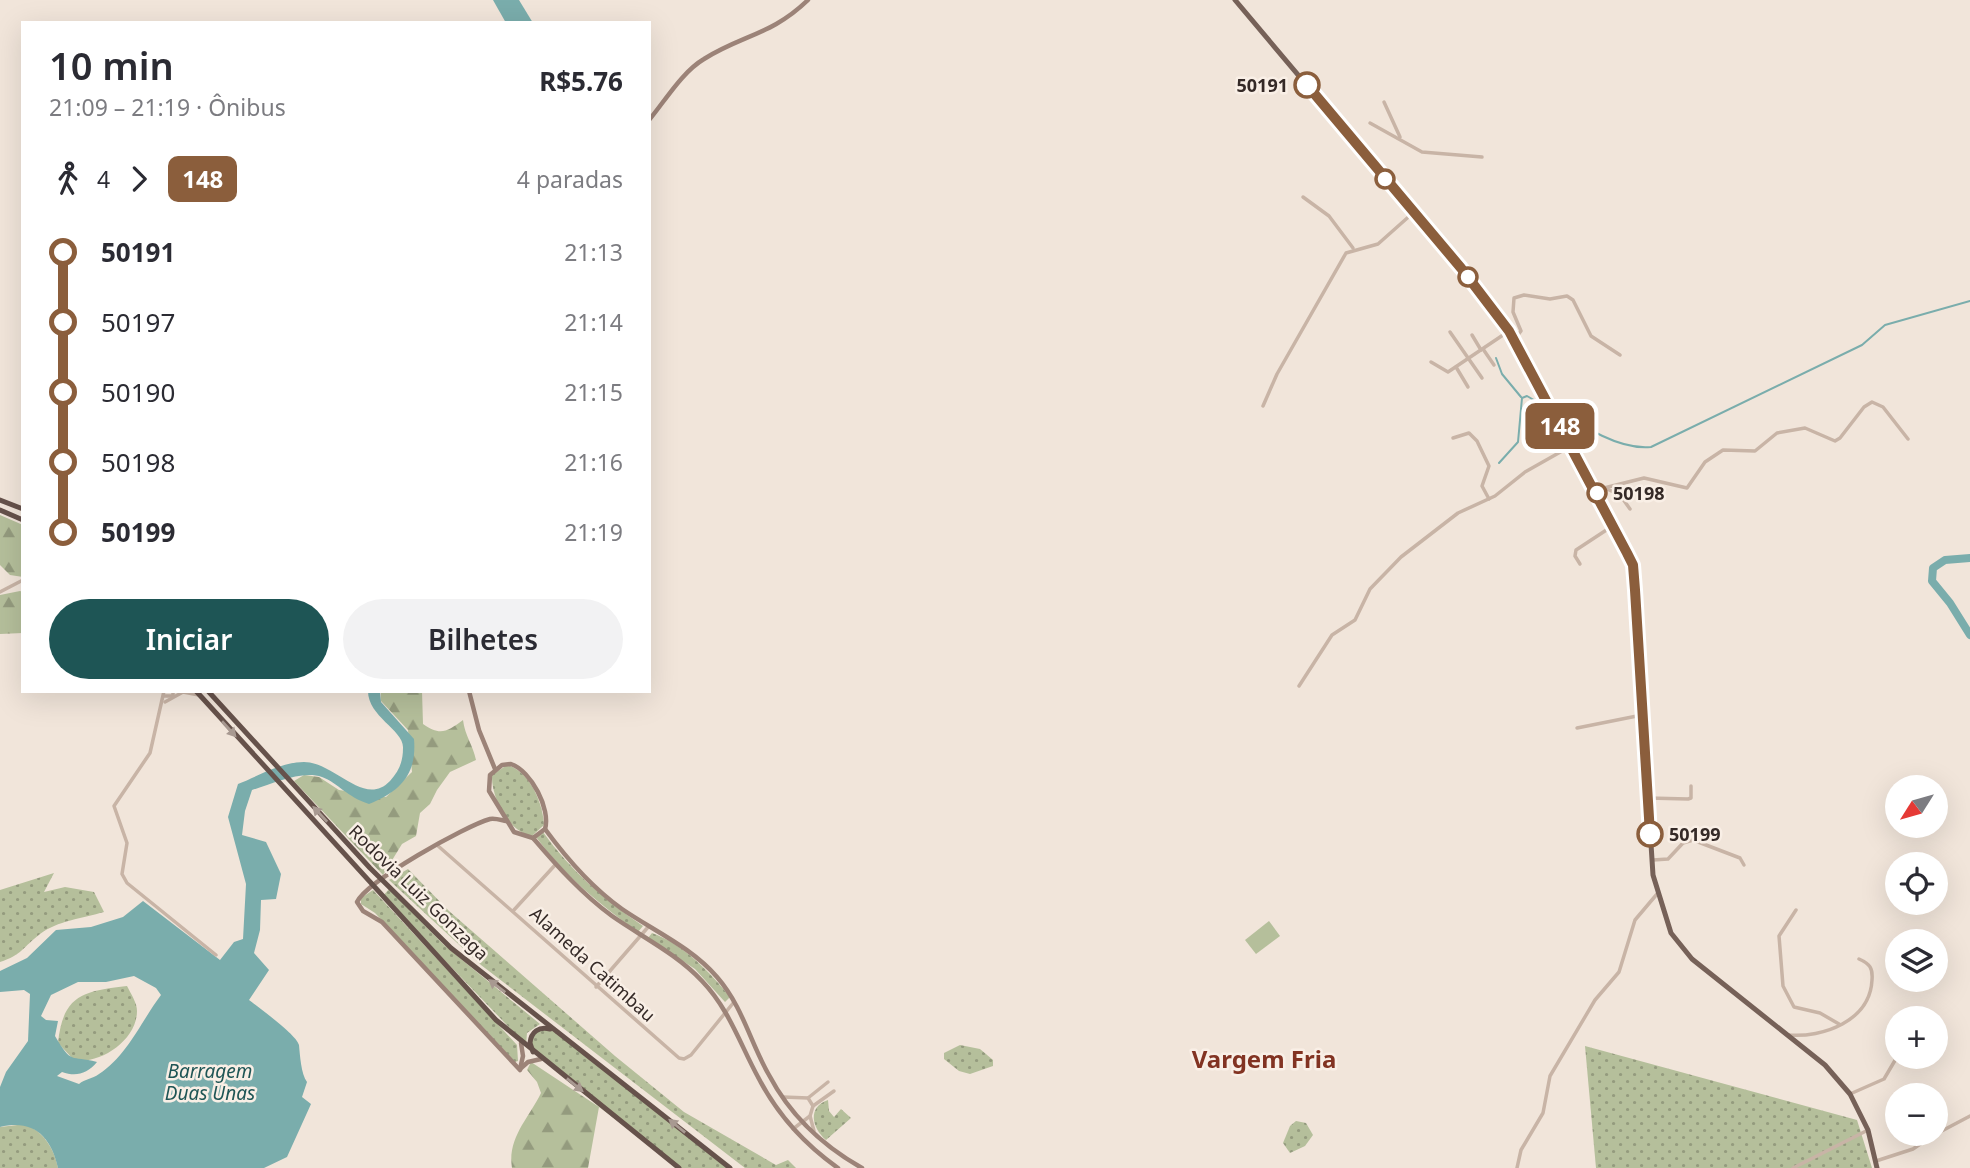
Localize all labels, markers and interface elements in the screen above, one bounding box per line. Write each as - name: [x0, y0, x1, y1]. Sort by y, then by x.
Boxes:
- text: 10 min: [49, 39, 174, 91]
- text: R$5.76: [539, 63, 623, 99]
- marker: 50191: [1294, 72, 1320, 98]
- place label: 50191: [1237, 73, 1288, 97]
- text: 21:09 – 21:19 · Ônibus: [49, 91, 286, 123]
- icon: walk: [49, 160, 87, 198]
- icon: forward: [120, 160, 158, 198]
- text: 148: [182, 162, 223, 195]
- text: 4: [97, 163, 110, 195]
- text: 4 paradas: [517, 163, 623, 195]
- unlabelled marker: [1375, 169, 1395, 189]
- text: 50191: [101, 234, 175, 270]
- text: 21:13: [564, 236, 623, 268]
- unlabelled marker: [1458, 267, 1478, 287]
- text: 50197: [101, 304, 175, 340]
- text: 21:14: [564, 306, 623, 338]
- text: 50190: [101, 374, 175, 410]
- text: 21:15: [564, 376, 623, 408]
- line badge: 148: [1520, 403, 1600, 449]
- text: 148: [1539, 409, 1581, 442]
- text: 50198: [101, 444, 175, 480]
- text: 21:16: [564, 446, 623, 478]
- place label: 50198: [1613, 481, 1664, 505]
- marker: 50198: [1587, 483, 1607, 503]
- text: 50199: [101, 514, 175, 550]
- text: 21:19: [564, 516, 623, 548]
- button: Iniciar: [49, 599, 329, 679]
- button: Bilhetes: [343, 599, 623, 679]
- one-way arrow: [221, 720, 237, 737]
- north arrow: [1885, 775, 1948, 838]
- map controls: [1885, 775, 1948, 1146]
- one-way arrow: [312, 806, 328, 823]
- street label: Rodovia Luiz Gonzaga: [344, 819, 494, 965]
- marker: 50199: [1637, 821, 1663, 847]
- place label: 50199: [1669, 822, 1720, 846]
- button: locate: [1885, 852, 1948, 915]
- street label: Alameda Catimbau: [525, 901, 661, 1027]
- button: layers: [1885, 929, 1948, 992]
- one-way arrow: [489, 978, 507, 993]
- button: +: [1885, 1006, 1948, 1069]
- district label: Vargem Fria: [1192, 1042, 1336, 1075]
- water label: Barragem Duas Unas: [165, 1058, 255, 1106]
- one-way arrow: [566, 1077, 583, 1092]
- button: −: [1885, 1083, 1948, 1146]
- one-way arrow: [668, 1118, 686, 1133]

